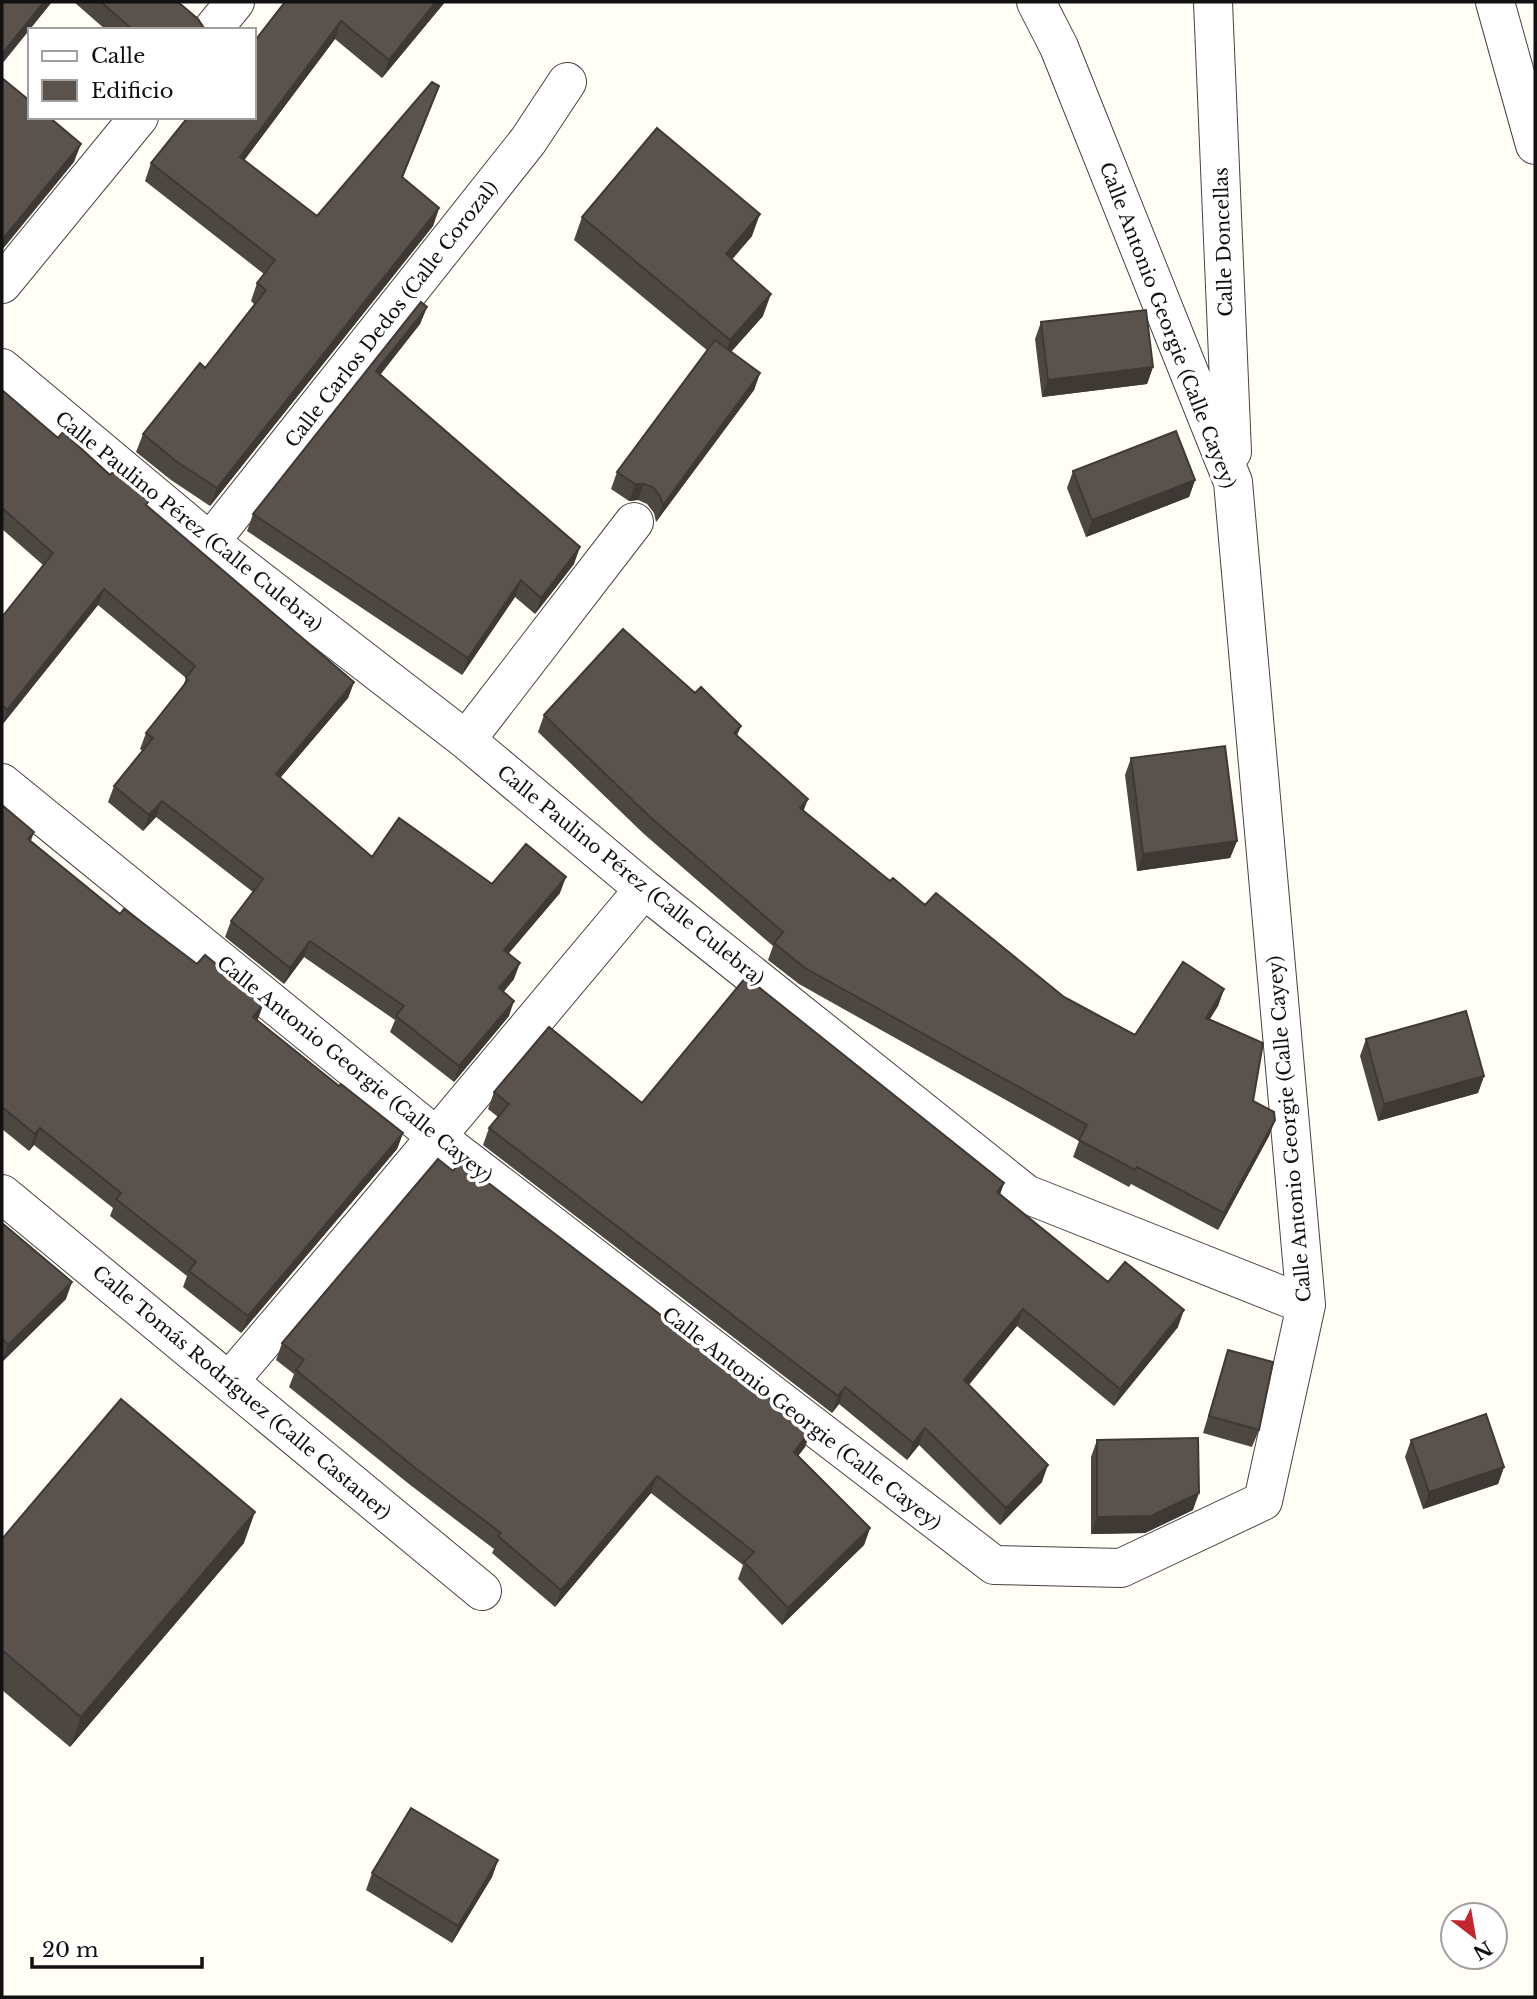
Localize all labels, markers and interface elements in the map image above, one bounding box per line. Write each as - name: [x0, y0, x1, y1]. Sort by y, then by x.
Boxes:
- legend: [28, 28, 256, 119]
- text: Calle: [91, 43, 145, 69]
- text: Edificio: [91, 78, 173, 104]
- street label: Calle Antonio Georgie (Calle Cayey): [1095, 159, 1241, 492]
- street label: Calle Doncellas: [1209, 167, 1238, 317]
- street label: Calle Carlos Dedos (Calle Corozal): [280, 177, 503, 452]
- street label: Calle Paulino Pérez (Calle Culebra): [51, 407, 327, 636]
- street label: Calle Paulino Pérez (Calle Culebra): [493, 761, 769, 990]
- street label: Calle Antonio Georgie (Calle Cayey): [212, 951, 497, 1188]
- street label: Calle Antonio Georgie (Calle Cayey): [1263, 955, 1316, 1303]
- street label: Calle Tomás Rodríguez (Calle Castaner): [88, 1261, 396, 1524]
- street label: Calle Antonio Georgie (Calle Cayey): [658, 1302, 946, 1534]
- north arrow: [1439, 1901, 1509, 1971]
- scale bar: [32, 1926, 201, 1970]
- text: N: [1469, 1936, 1496, 1965]
- text: 20 m: [42, 1937, 99, 1963]

